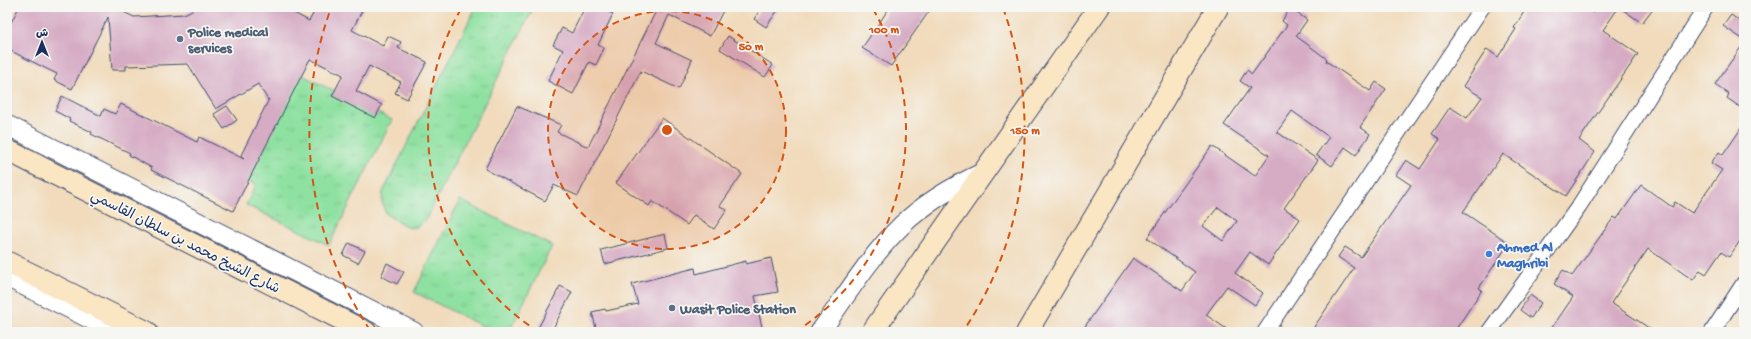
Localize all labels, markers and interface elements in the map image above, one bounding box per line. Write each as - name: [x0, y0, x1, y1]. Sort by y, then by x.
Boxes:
- north arrow: [22, 22, 62, 62]
- text: 100 m: [868, 24, 899, 38]
- place label: Police medical services: [187, 25, 268, 58]
- text: ش: [36, 28, 48, 40]
- marker: Police medical services: [175, 34, 185, 44]
- text: 50 m: [739, 41, 764, 55]
- centre of rings: [660, 123, 674, 137]
- text: 150 m: [1009, 125, 1040, 139]
- street label: شارع الشيخ محمد بن سلطان القاسمي: [87, 188, 282, 300]
- place label: Ahmed Al Maghribi: [1496, 240, 1553, 273]
- marker: Ahmed Al Maghribi: [1484, 249, 1494, 259]
- place label: Wasit Police Station: [679, 302, 796, 319]
- marker: Wasit Police Station: [667, 303, 677, 313]

